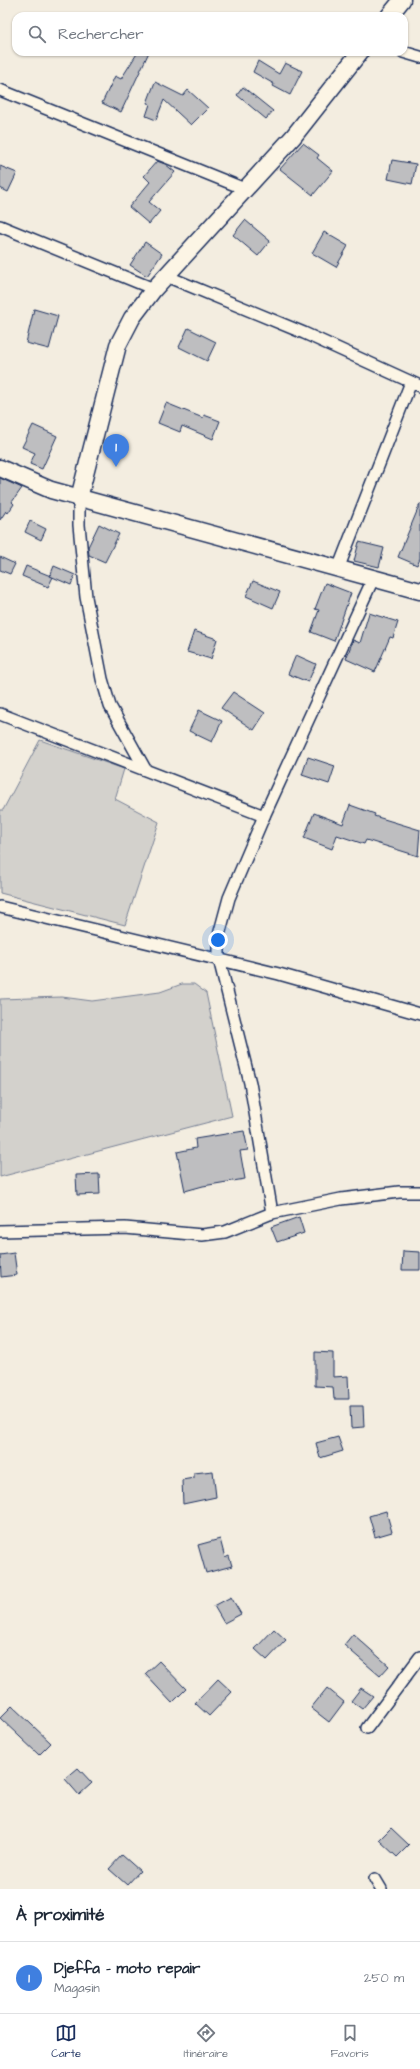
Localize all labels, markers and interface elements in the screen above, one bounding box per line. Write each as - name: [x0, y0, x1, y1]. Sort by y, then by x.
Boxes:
- search box: [12, 12, 408, 56]
- icon: search: [26, 23, 48, 45]
- text: Rechercher: [58, 24, 143, 45]
- pin: 1: [103, 434, 129, 467]
- your location: [208, 930, 228, 950]
- text: À proximité: [16, 1903, 105, 1927]
- text: Djeffa – moto repair: [54, 1958, 200, 1979]
- text: 1: [28, 1969, 30, 1987]
- text: 250 m: [364, 1969, 404, 1987]
- text: Magasin: [54, 1979, 100, 1997]
- tab: Carte: [51, 2022, 81, 2061]
- tab: Itinéraire: [183, 2022, 228, 2061]
- tab: Favoris: [330, 2022, 369, 2061]

